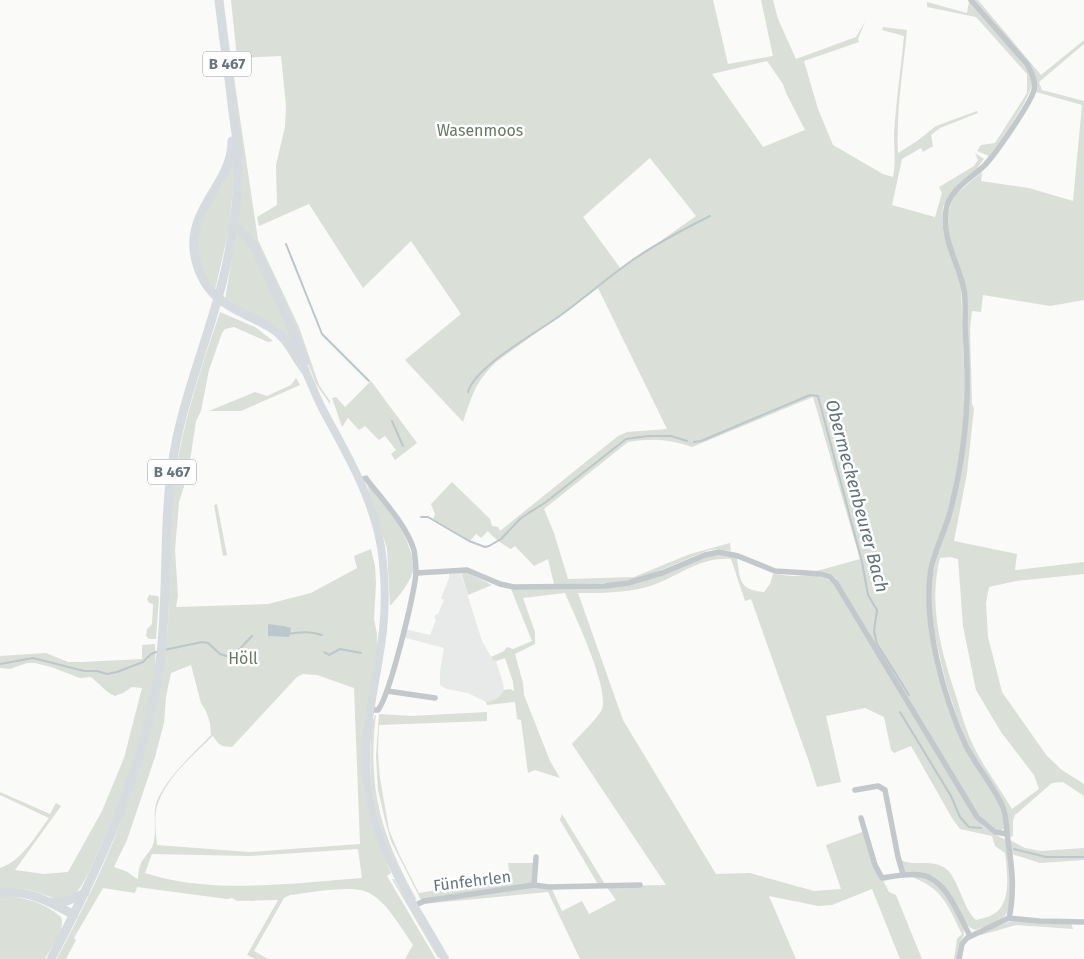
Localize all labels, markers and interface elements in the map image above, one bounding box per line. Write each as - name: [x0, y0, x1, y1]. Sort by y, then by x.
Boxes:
- road number: B 467: [203, 52, 251, 76]
- park label: Wasenmoos: [437, 121, 523, 140]
- water label: Obermeckenbeurer Bach: [821, 397, 893, 595]
- road number: B 467: [148, 460, 196, 484]
- park label: Höll: [228, 649, 258, 668]
- street label: Fünfehrlen: [432, 867, 512, 895]

